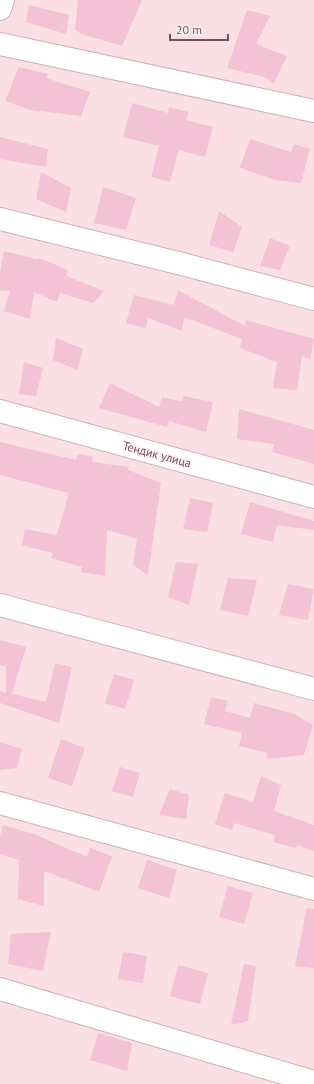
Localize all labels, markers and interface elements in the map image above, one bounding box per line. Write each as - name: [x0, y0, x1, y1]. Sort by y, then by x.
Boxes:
- scale bar: [170, 16, 228, 42]
- text: 20 m: [176, 22, 202, 37]
- street label: Тендик улица: [121, 438, 193, 470]

